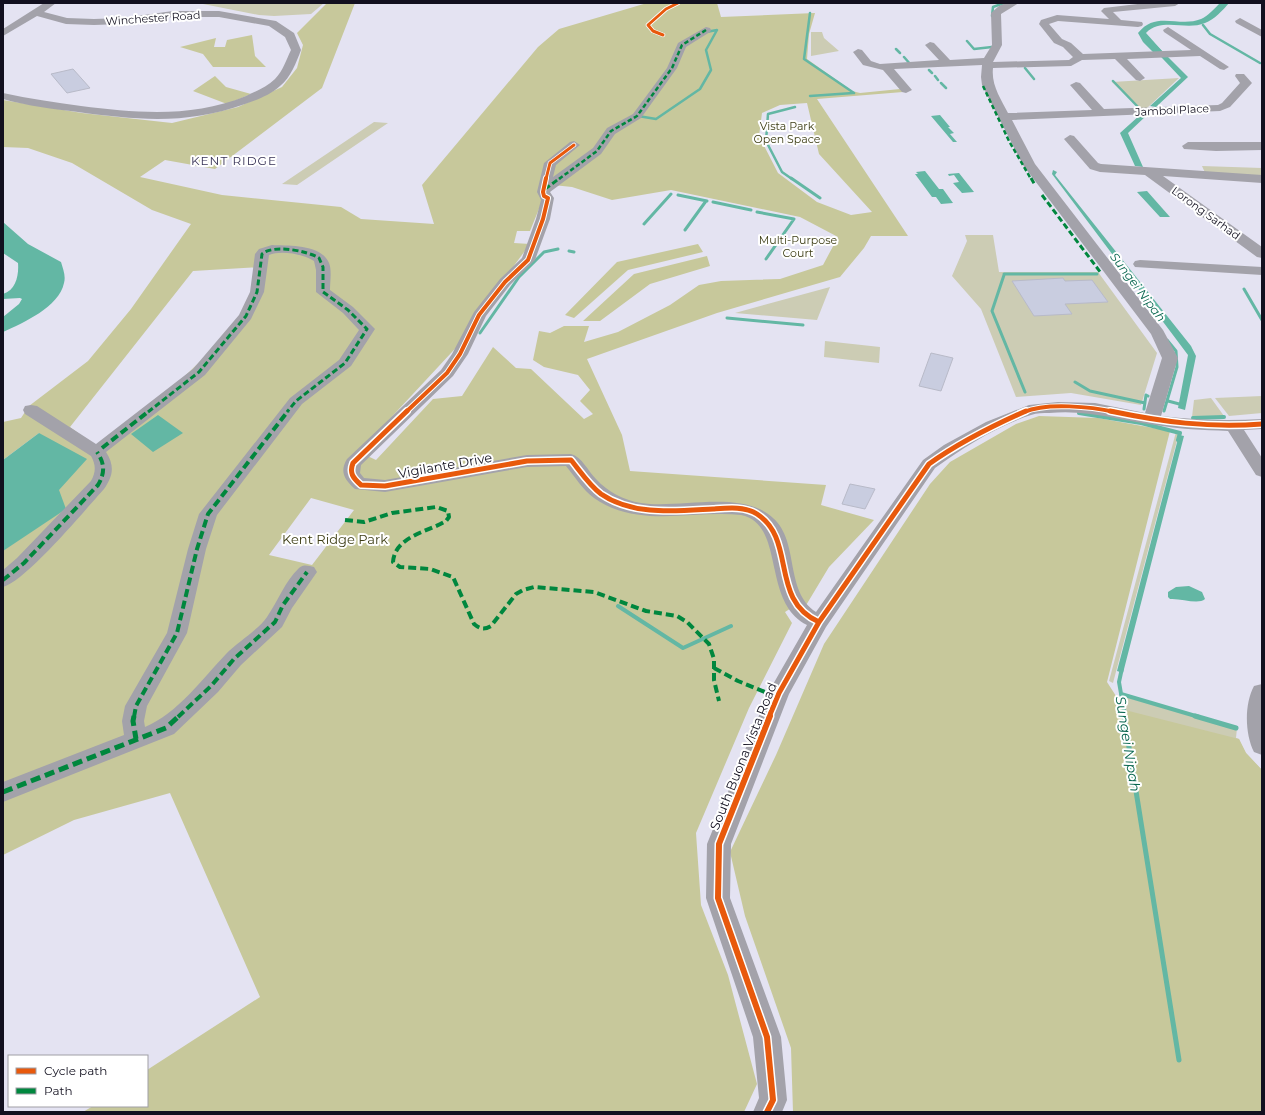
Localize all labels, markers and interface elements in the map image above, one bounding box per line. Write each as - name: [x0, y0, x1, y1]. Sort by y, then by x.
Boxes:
- street label: Winchester Road: [105, 8, 201, 28]
- street label: Jambol Place: [1134, 101, 1210, 119]
- park label: Vista Park Open Space: [753, 119, 821, 146]
- district label: KENT RIDGE: [191, 153, 277, 168]
- street label: Lorong Sarhad: [1169, 183, 1243, 243]
- park label: Multi-Purpose Court: [759, 233, 838, 260]
- water label: Sungei Nipah: [1107, 249, 1169, 325]
- street label: Vigilante Drive: [397, 449, 493, 481]
- park label: Kent Ridge Park: [282, 531, 388, 547]
- street label: South Buona Vista Road: [706, 680, 780, 832]
- water label: Sungei Nipah: [1112, 695, 1144, 793]
- legend: [8, 1055, 148, 1107]
- text: Cycle path: [44, 1063, 107, 1078]
- text: Path: [44, 1083, 73, 1098]

